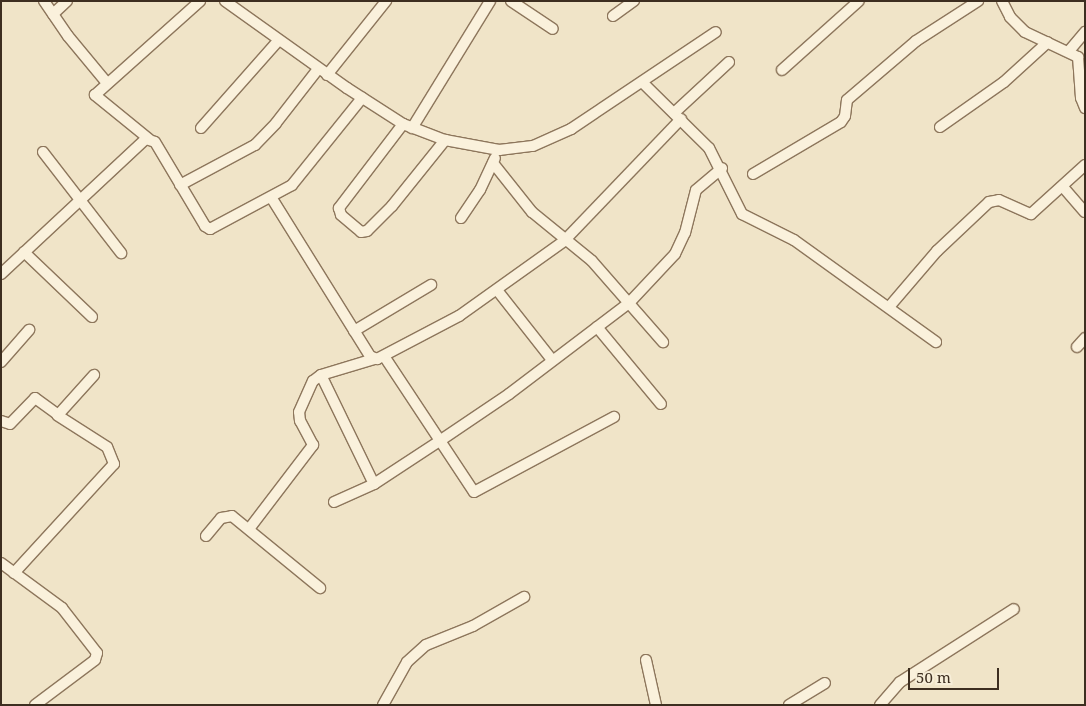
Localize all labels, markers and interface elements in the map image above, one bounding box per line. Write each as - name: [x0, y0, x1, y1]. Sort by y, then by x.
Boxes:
- scale bar: [911, 658, 1002, 690]
- text: 50 m: [916, 667, 951, 687]

